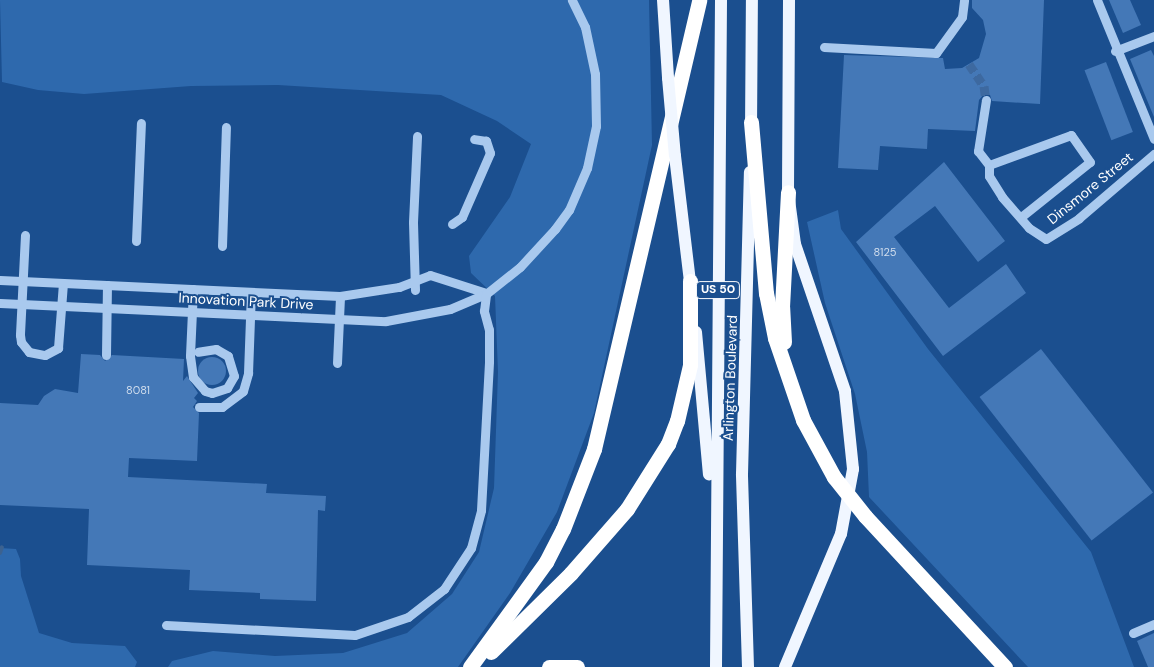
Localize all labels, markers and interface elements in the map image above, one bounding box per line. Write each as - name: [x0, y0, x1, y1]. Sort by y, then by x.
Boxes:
- street label: Dinsmore Street: [1044, 148, 1136, 228]
- house number: 8125: [874, 245, 896, 259]
- road number: US 50: [696, 280, 740, 300]
- street label: Innovation Park Drive: [178, 289, 314, 313]
- street label: Arlington Boulevard: [719, 315, 741, 441]
- house number: 8081: [126, 383, 150, 397]

